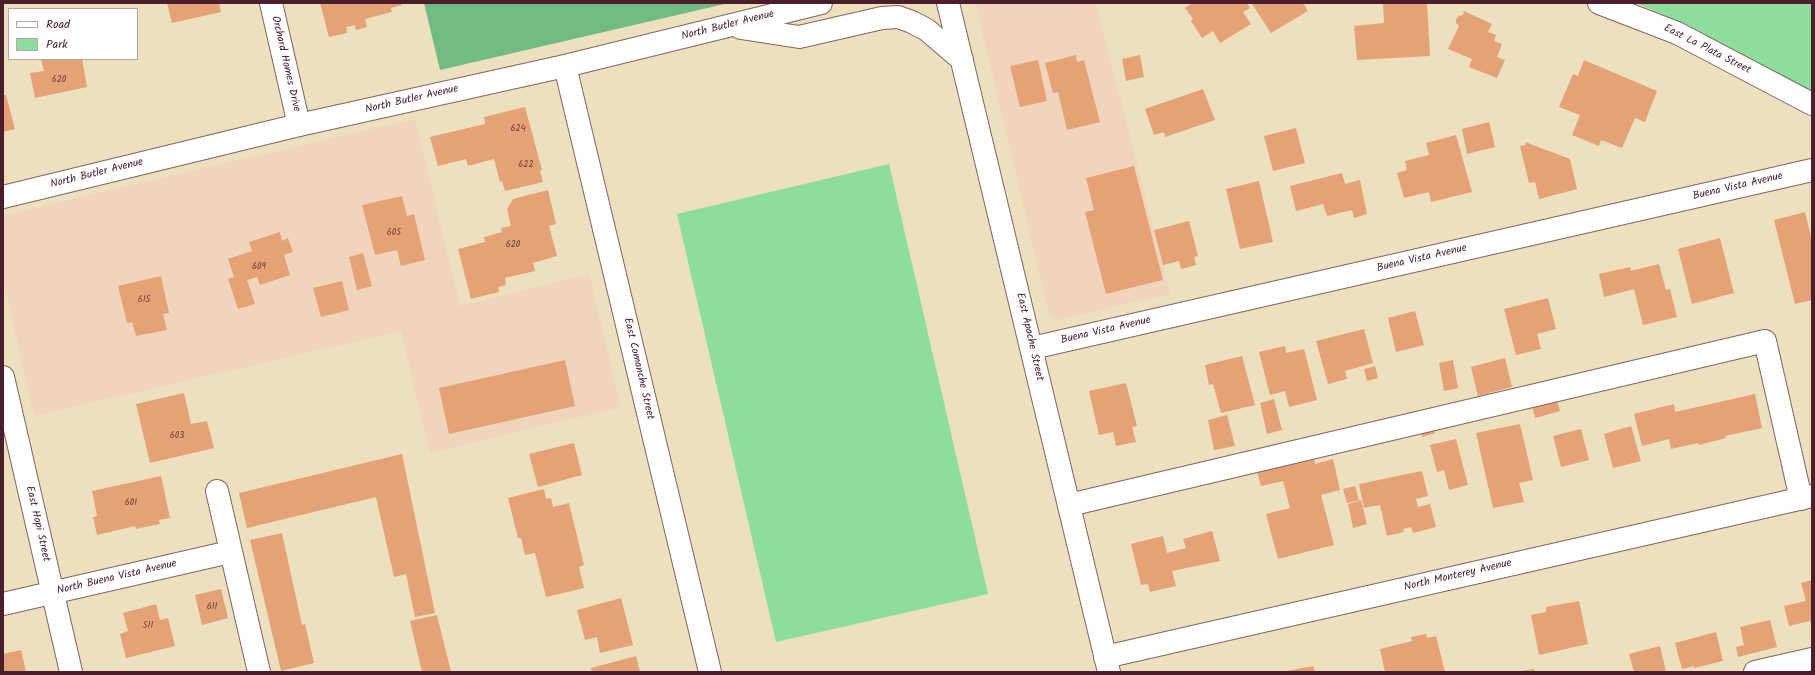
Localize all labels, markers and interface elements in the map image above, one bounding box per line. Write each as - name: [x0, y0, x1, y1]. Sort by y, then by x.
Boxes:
- legend: [8, 8, 138, 60]
- street label: North Butler Avenue: [680, 8, 776, 44]
- text: Road: [46, 15, 70, 34]
- street label: Orchard Homes Drive: [268, 15, 302, 113]
- street label: East La Plata Street: [1661, 22, 1753, 78]
- text: Park: [46, 35, 68, 54]
- house number: 620: [52, 75, 66, 85]
- street label: North Butler Avenue: [364, 83, 460, 117]
- house number: 624: [510, 124, 526, 134]
- street label: North Butler Avenue: [49, 156, 145, 192]
- house number: 622: [518, 160, 534, 170]
- street label: Buena Vista Avenue: [1692, 170, 1784, 204]
- house number: 605: [387, 228, 401, 238]
- house number: 620: [506, 240, 520, 250]
- street label: Buena Vista Avenue: [1376, 242, 1468, 276]
- house number: 609: [252, 262, 266, 272]
- street label: East Apache Street: [1012, 292, 1046, 382]
- house number: 615: [138, 295, 150, 305]
- street label: Buena Vista Avenue: [1060, 314, 1152, 348]
- street label: East Comanche Street: [620, 317, 656, 421]
- house number: 603: [170, 431, 184, 441]
- street label: East Hopi Street: [22, 485, 52, 563]
- house number: 601: [125, 498, 137, 508]
- street label: North Monterey Avenue: [1403, 557, 1513, 595]
- street label: North Buena Vista Avenue: [56, 558, 178, 598]
- house number: 611: [207, 602, 217, 612]
- house number: 511: [143, 621, 153, 631]

